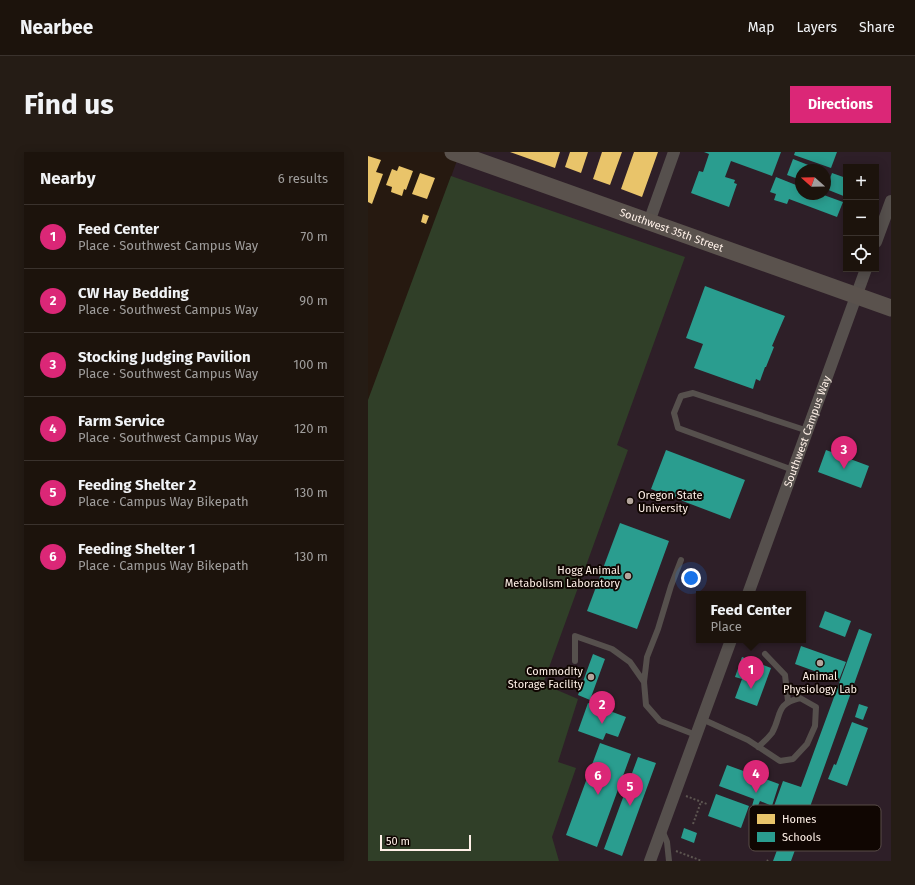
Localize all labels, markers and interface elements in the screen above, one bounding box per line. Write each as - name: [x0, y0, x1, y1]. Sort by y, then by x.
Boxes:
- text: Nearbee: [20, 16, 93, 39]
- text: Map: [748, 19, 774, 36]
- text: Layers: [796, 19, 837, 36]
- text: Share: [859, 19, 895, 36]
- button: Directions: [790, 86, 891, 123]
- text: Find us: [24, 88, 114, 121]
- north arrow: [795, 164, 831, 200]
- map controls: [843, 164, 879, 272]
- button: +: [843, 164, 879, 200]
- text: Nearby: [40, 168, 95, 189]
- text: 6 results: [278, 171, 328, 186]
- button: −: [843, 200, 879, 236]
- street label: Southwest 35th Street: [618, 205, 725, 254]
- text: Feed Center: [78, 220, 159, 238]
- text: 1: [50, 229, 56, 244]
- text: 70 m: [301, 229, 328, 244]
- button: locate: [843, 236, 879, 272]
- text: Place · Southwest Campus Way: [78, 238, 258, 253]
- text: CW Hay Bedding: [78, 284, 189, 302]
- text: 2: [50, 293, 56, 308]
- text: 90 m: [299, 293, 328, 308]
- text: Place · Southwest Campus Way: [78, 302, 258, 317]
- text: Stocking Judging Pavilion: [78, 348, 251, 366]
- text: 3: [50, 357, 56, 372]
- text: 100 m: [293, 357, 328, 372]
- text: Place · Southwest Campus Way: [78, 366, 258, 381]
- street label: Southwest Campus Way: [781, 373, 833, 489]
- text: Farm Service: [78, 412, 165, 430]
- text: 4: [49, 421, 57, 436]
- text: 120 m: [294, 421, 328, 436]
- text: Place · Southwest Campus Way: [78, 430, 258, 445]
- pin: 3: [831, 436, 857, 469]
- text: Feeding Shelter 2: [78, 476, 196, 494]
- text: 5: [50, 485, 56, 500]
- text: 130 m: [294, 485, 328, 500]
- place label: Oregon State University: [638, 489, 703, 515]
- text: Place · Campus Way Bikepath: [78, 494, 249, 509]
- marker: Oregon State University: [625, 496, 635, 506]
- text: Feeding Shelter 1: [78, 540, 195, 558]
- text: 6: [49, 549, 57, 564]
- text: 130 m: [294, 549, 328, 564]
- text: Place · Campus Way Bikepath: [78, 558, 249, 573]
- place label: Hogg Animal Metabolism Laboratory: [505, 564, 621, 590]
- your location: [681, 568, 701, 588]
- marker: Hogg Animal Metabolism Laboratory: [623, 571, 633, 581]
- popup: [696, 591, 806, 643]
- text: Feed Center: [711, 601, 791, 619]
- text: Place: [711, 619, 742, 634]
- pin: 1: [738, 656, 764, 689]
- marker: Animal Physiology Lab: [815, 658, 825, 668]
- place label: Commodity Storage Facility: [508, 665, 584, 691]
- place label: Animal Physiology Lab: [783, 670, 857, 696]
- marker: Commodity Storage Facility: [586, 672, 596, 682]
- pin: 2: [589, 691, 615, 724]
- pin: 4: [743, 760, 769, 793]
- pin: 6: [585, 762, 611, 795]
- pin: 5: [617, 773, 643, 806]
- legend: [749, 805, 881, 851]
- text: Homes: [782, 813, 816, 826]
- text: Schools: [782, 831, 821, 844]
- scale bar: [380, 833, 471, 852]
- text: 50 m: [386, 835, 410, 848]

